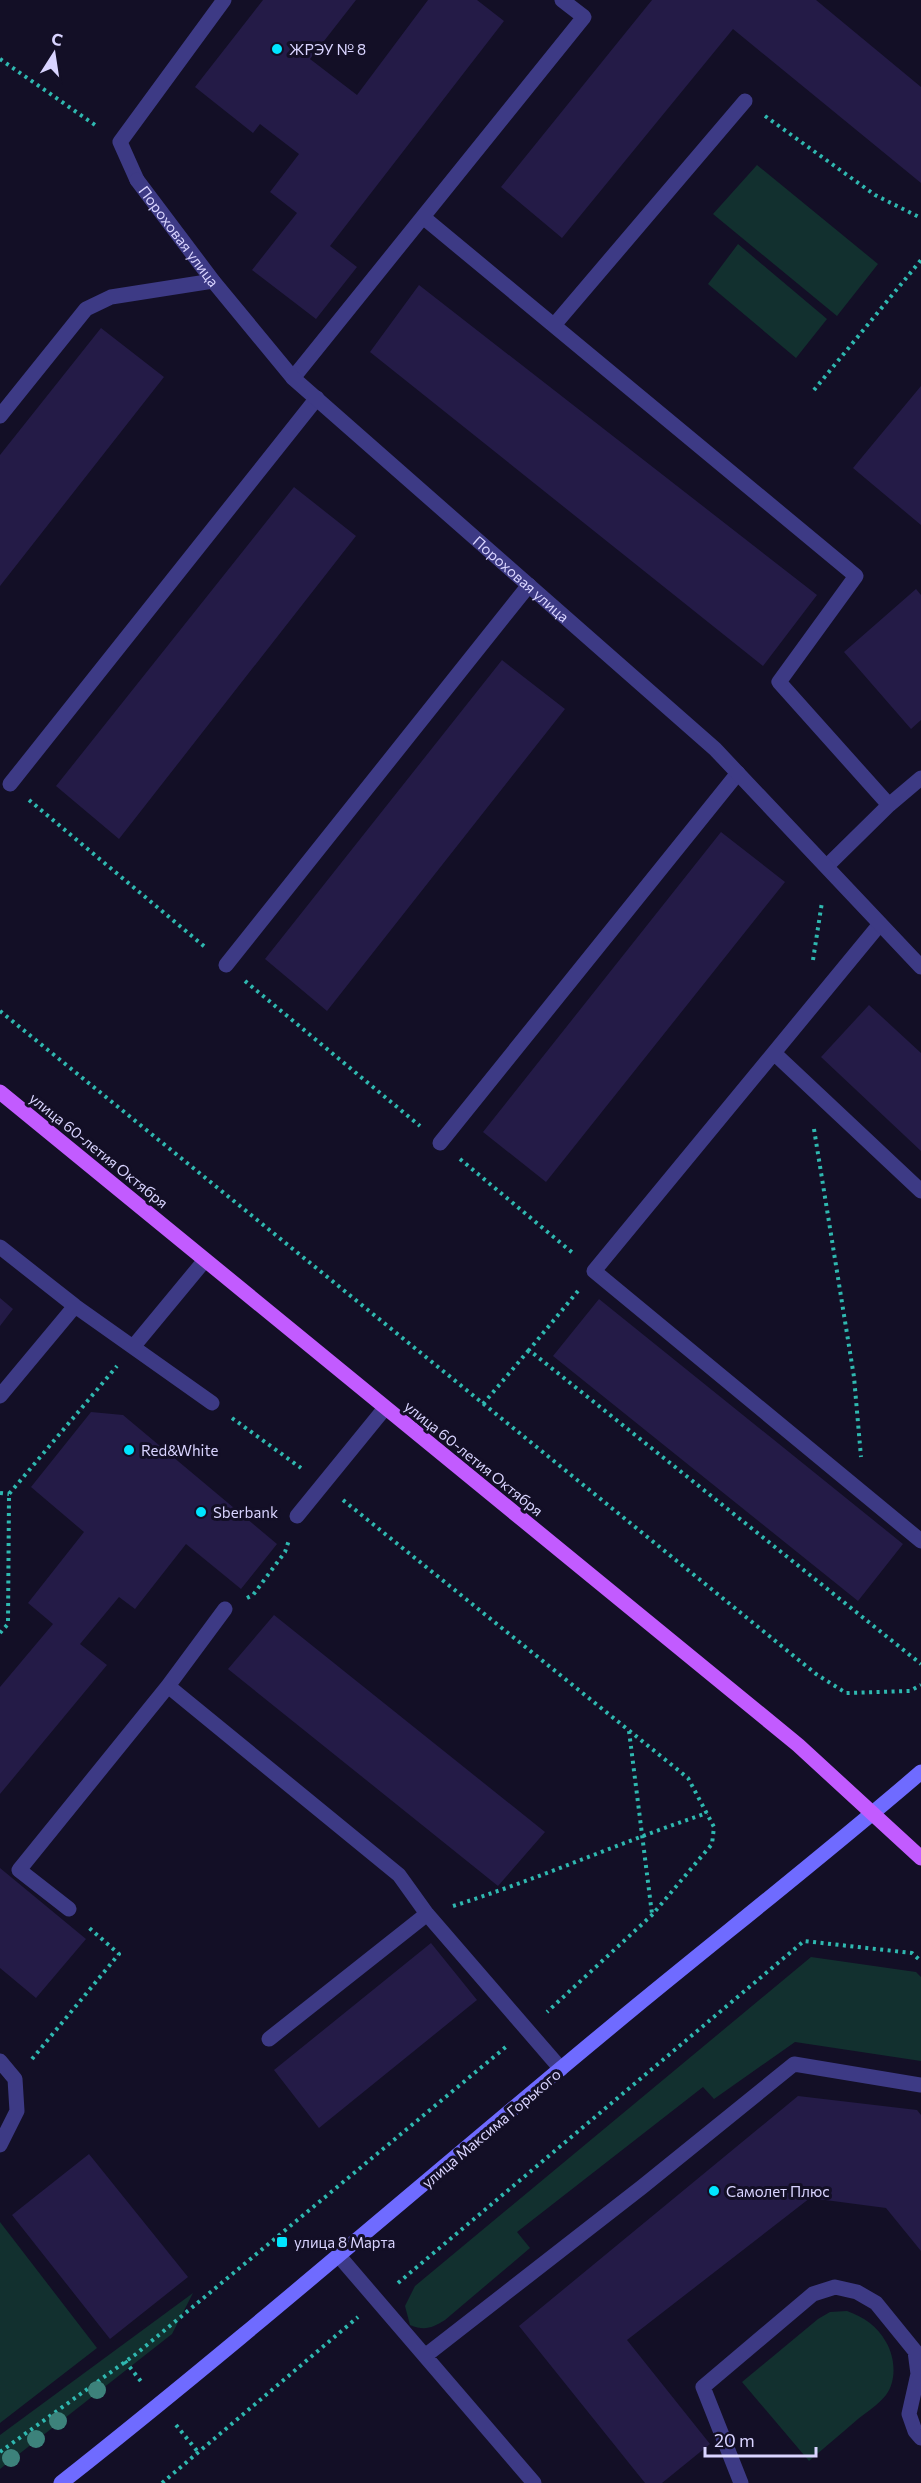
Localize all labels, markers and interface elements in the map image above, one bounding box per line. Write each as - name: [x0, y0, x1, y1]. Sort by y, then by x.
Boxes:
- north arrow: [24, 24, 84, 84]
- text: С: [50, 28, 65, 49]
- place label: ЖРЭУ № 8: [289, 40, 366, 58]
- marker: ЖРЭУ № 8: [270, 42, 284, 56]
- street label: Пороховая улица: [135, 182, 223, 290]
- street label: Пороховая улица: [470, 532, 573, 626]
- street label: улица 60-летия Октября: [26, 1089, 172, 1211]
- street label: улица 60-летия Октября: [401, 1397, 547, 1519]
- place label: Red&White: [141, 1441, 218, 1459]
- marker: Red&White: [122, 1443, 136, 1457]
- place label: Sberbank: [213, 1503, 278, 1521]
- marker: Sberbank: [194, 1505, 208, 1519]
- street label: улица Максима Горького: [418, 2065, 564, 2191]
- place label: Самолет Плюс: [726, 2182, 830, 2200]
- marker: Самолет Плюс: [707, 2184, 721, 2198]
- place label: улица 8 Марта: [294, 2233, 395, 2251]
- marker: улица 8 Марта: [275, 2235, 289, 2249]
- scale bar: [705, 2420, 816, 2458]
- text: 20 m: [714, 2429, 755, 2451]

